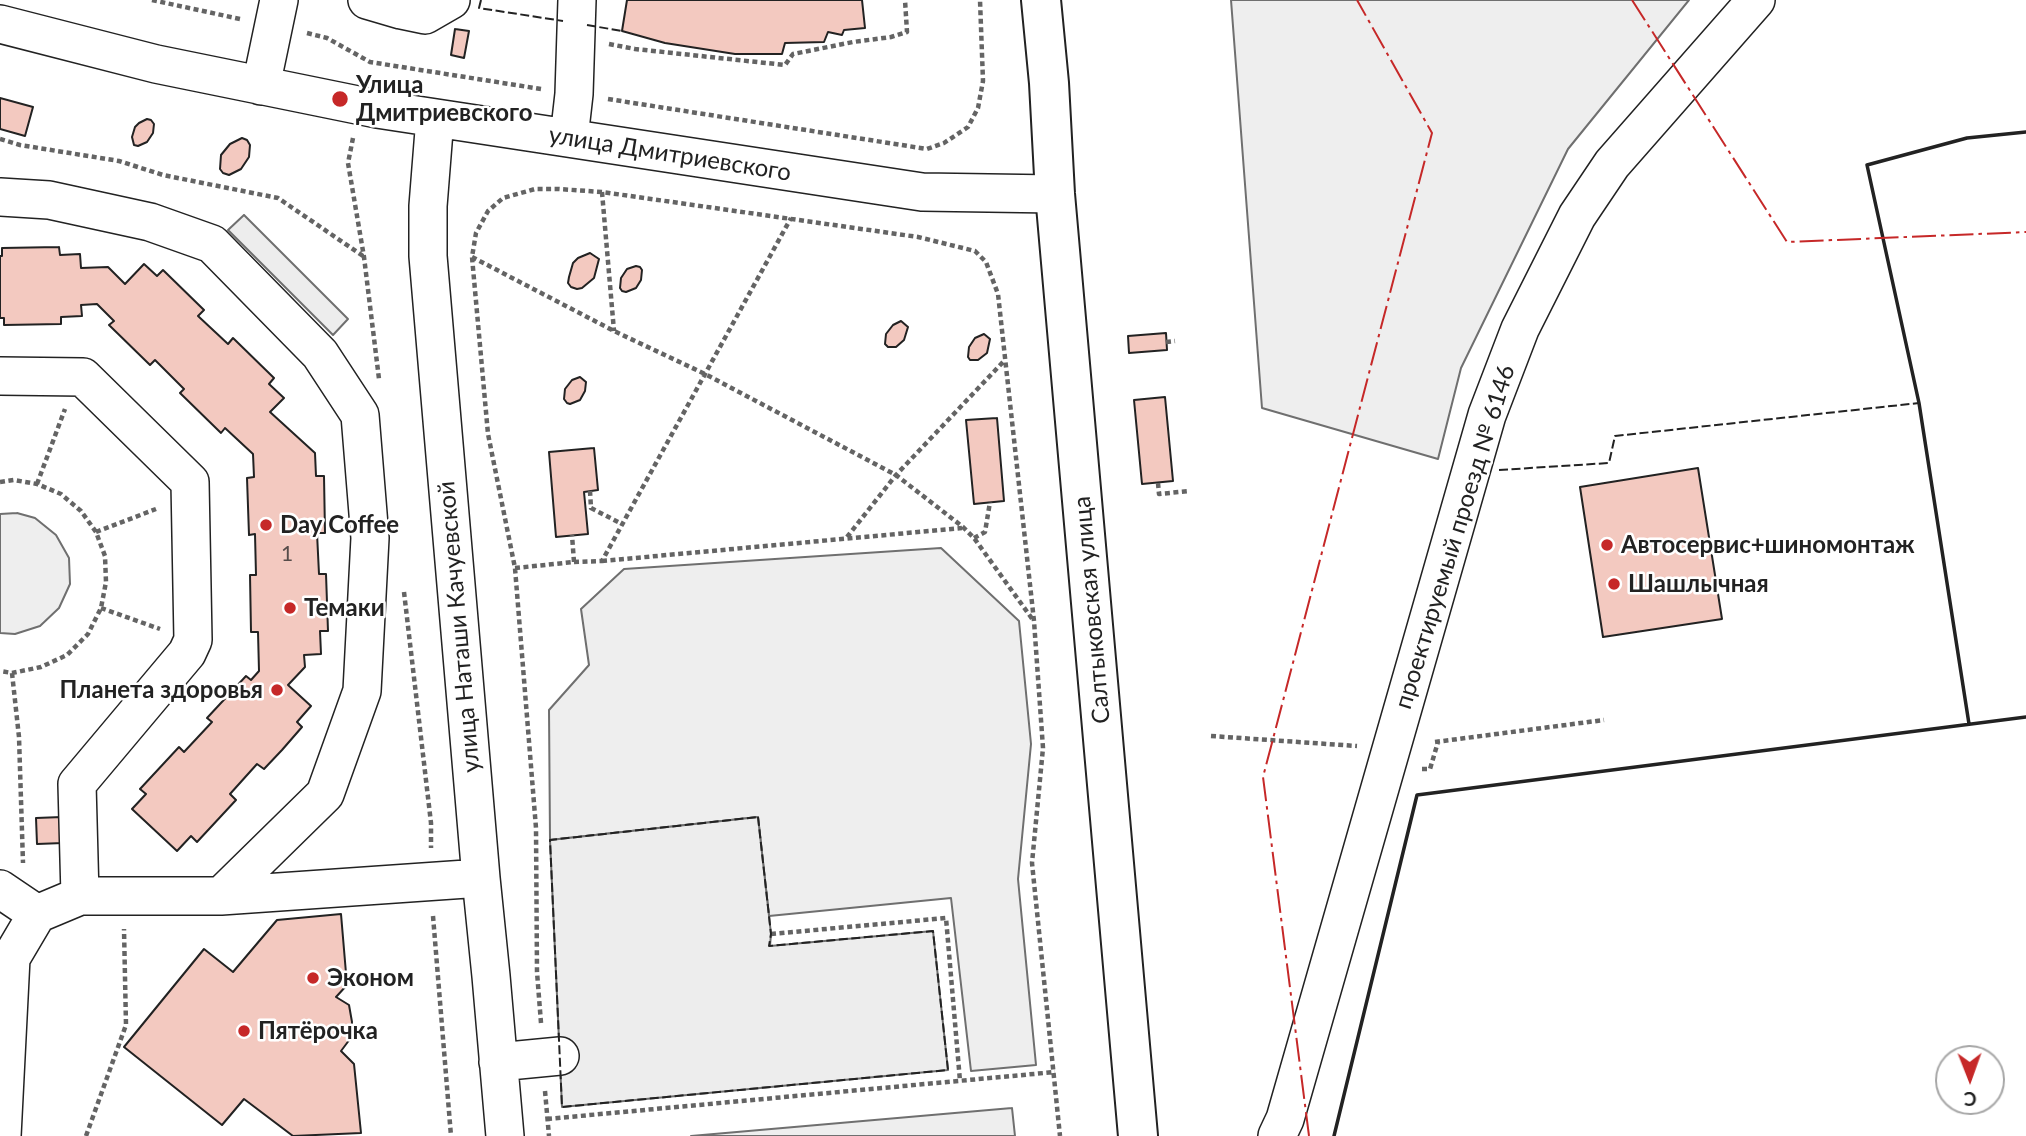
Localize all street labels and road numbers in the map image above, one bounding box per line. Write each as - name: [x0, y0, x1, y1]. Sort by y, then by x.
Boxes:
- street label: улица Дмитриевского: [547, 121, 793, 187]
- street label: проектируемый проезд № 6146: [1389, 362, 1521, 712]
- street label: улица Наташи Качуевской: [432, 480, 486, 774]
- street label: Салтыковская улица: [1068, 495, 1116, 725]

